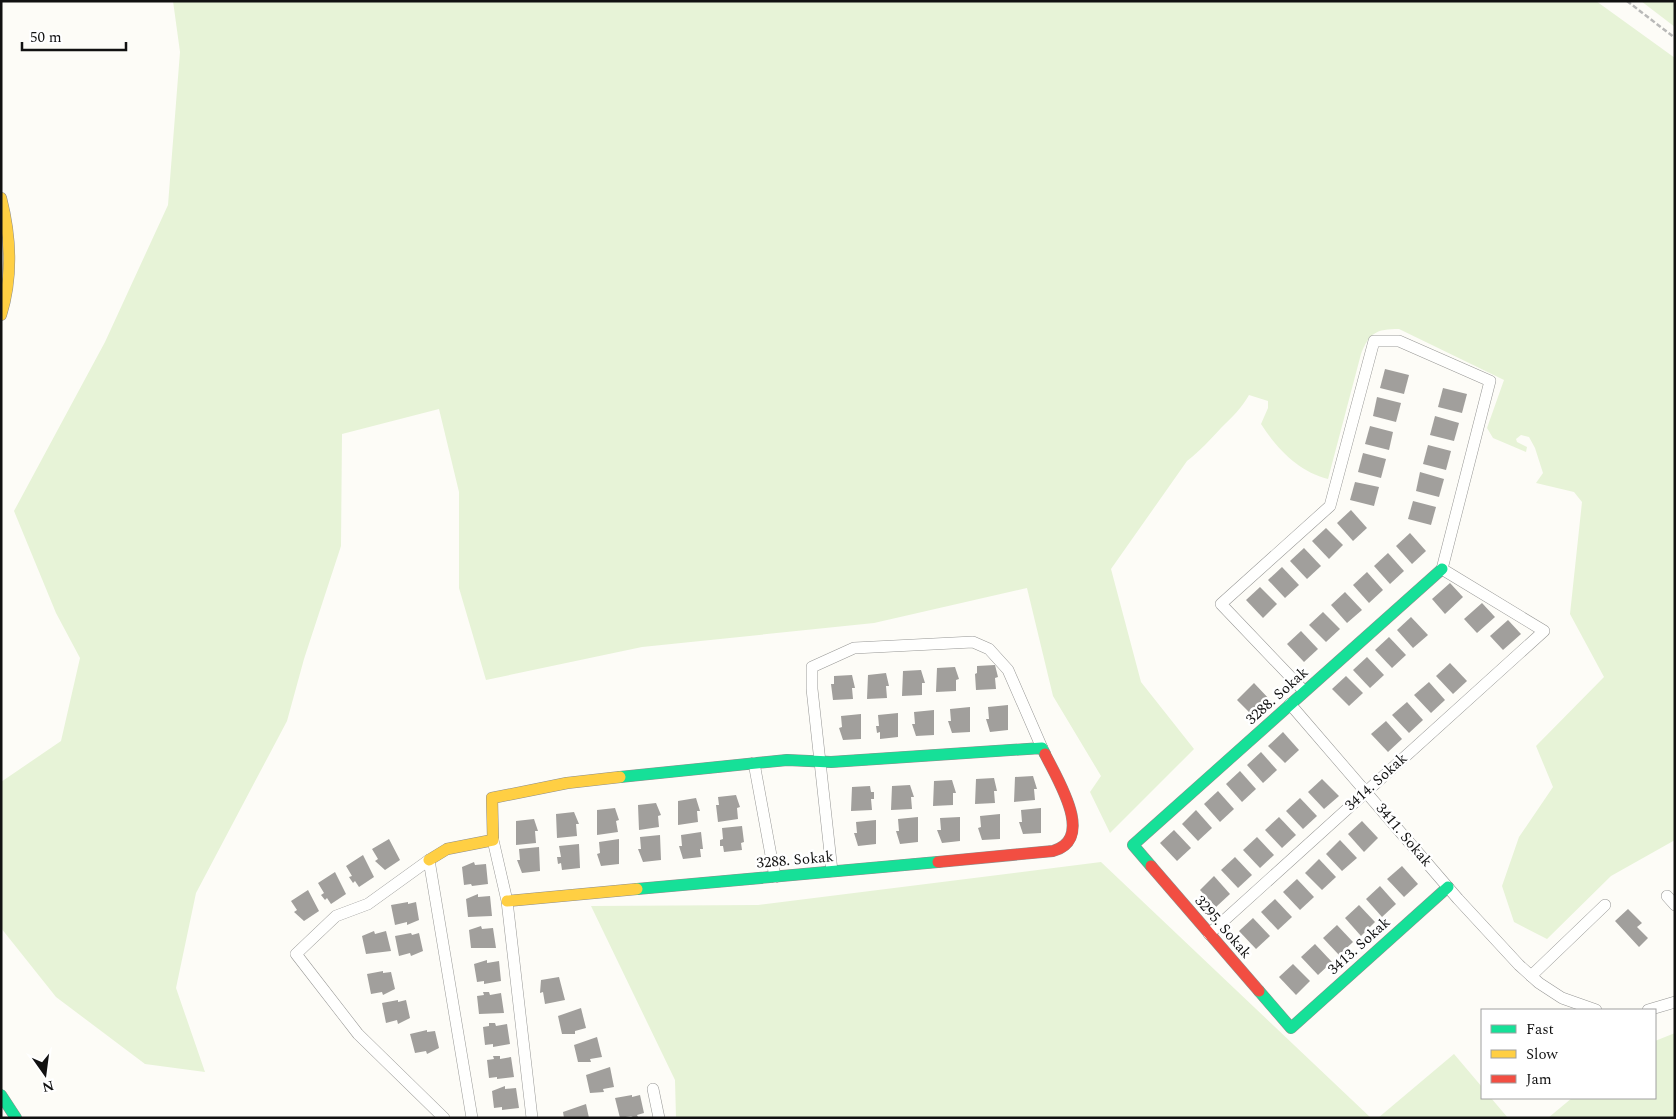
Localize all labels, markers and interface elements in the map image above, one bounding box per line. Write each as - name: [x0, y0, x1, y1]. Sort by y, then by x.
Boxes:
- scale bar: [22, 20, 126, 52]
- text: 50 m: [30, 26, 62, 49]
- street label: 3288. Sokak: [1240, 661, 1314, 731]
- street label: 3414. Sokak: [1339, 747, 1413, 817]
- street label: 3411. Sokak: [1370, 798, 1438, 872]
- street label: 3288. Sokak: [755, 845, 835, 875]
- street label: 3295. Sokak: [1189, 890, 1257, 964]
- street label: 3413. Sokak: [1322, 911, 1396, 981]
- legend: [1481, 1009, 1656, 1099]
- text: Fast: [1526, 1018, 1554, 1041]
- text: Slow: [1526, 1043, 1558, 1066]
- north arrow: [20, 1049, 70, 1099]
- text: Jam: [1526, 1068, 1552, 1091]
- text: N: [40, 1075, 56, 1098]

